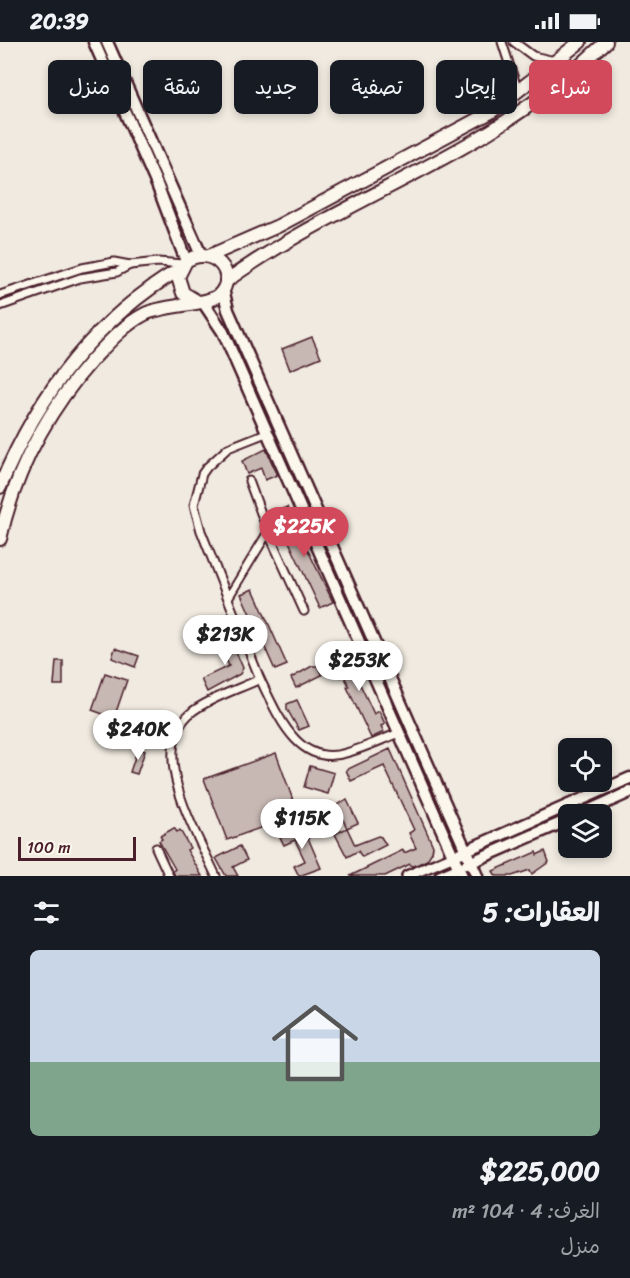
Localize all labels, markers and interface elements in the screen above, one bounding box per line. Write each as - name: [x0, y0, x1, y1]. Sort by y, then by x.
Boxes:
- text: 20:39: [30, 2, 89, 41]
- chip: منزل: [48, 60, 131, 114]
- chip: شقة: [143, 60, 222, 114]
- chip: جديد: [234, 60, 318, 114]
- chip: تصفية: [330, 60, 424, 114]
- chip: إيجار: [436, 60, 517, 114]
- chip: شراء: [529, 60, 612, 114]
- pin: $225K: [262, 507, 346, 558]
- text: $225K: [274, 509, 334, 544]
- pin: $213K: [183, 615, 267, 666]
- text: $213K: [197, 617, 253, 652]
- pin: $253K: [317, 641, 401, 692]
- text: $253K: [329, 643, 389, 678]
- pin: $240K: [96, 710, 180, 761]
- text: $240K: [107, 712, 169, 747]
- map controls: [558, 738, 612, 858]
- button: locate: [558, 738, 612, 792]
- pin: $115K: [260, 799, 344, 850]
- text: $115K: [275, 801, 330, 836]
- button: layers: [558, 804, 612, 858]
- text: 100 m: [27, 833, 71, 862]
- scale bar: [18, 834, 136, 862]
- text: العقارات: 5: [482, 889, 600, 935]
- icon: filters: [30, 896, 63, 929]
- icon: home: [261, 989, 369, 1097]
- text: $225,000: [480, 1148, 600, 1194]
- text: الغرف: 4 · 104 m²: [452, 1194, 600, 1229]
- text: منزل: [561, 1229, 600, 1264]

